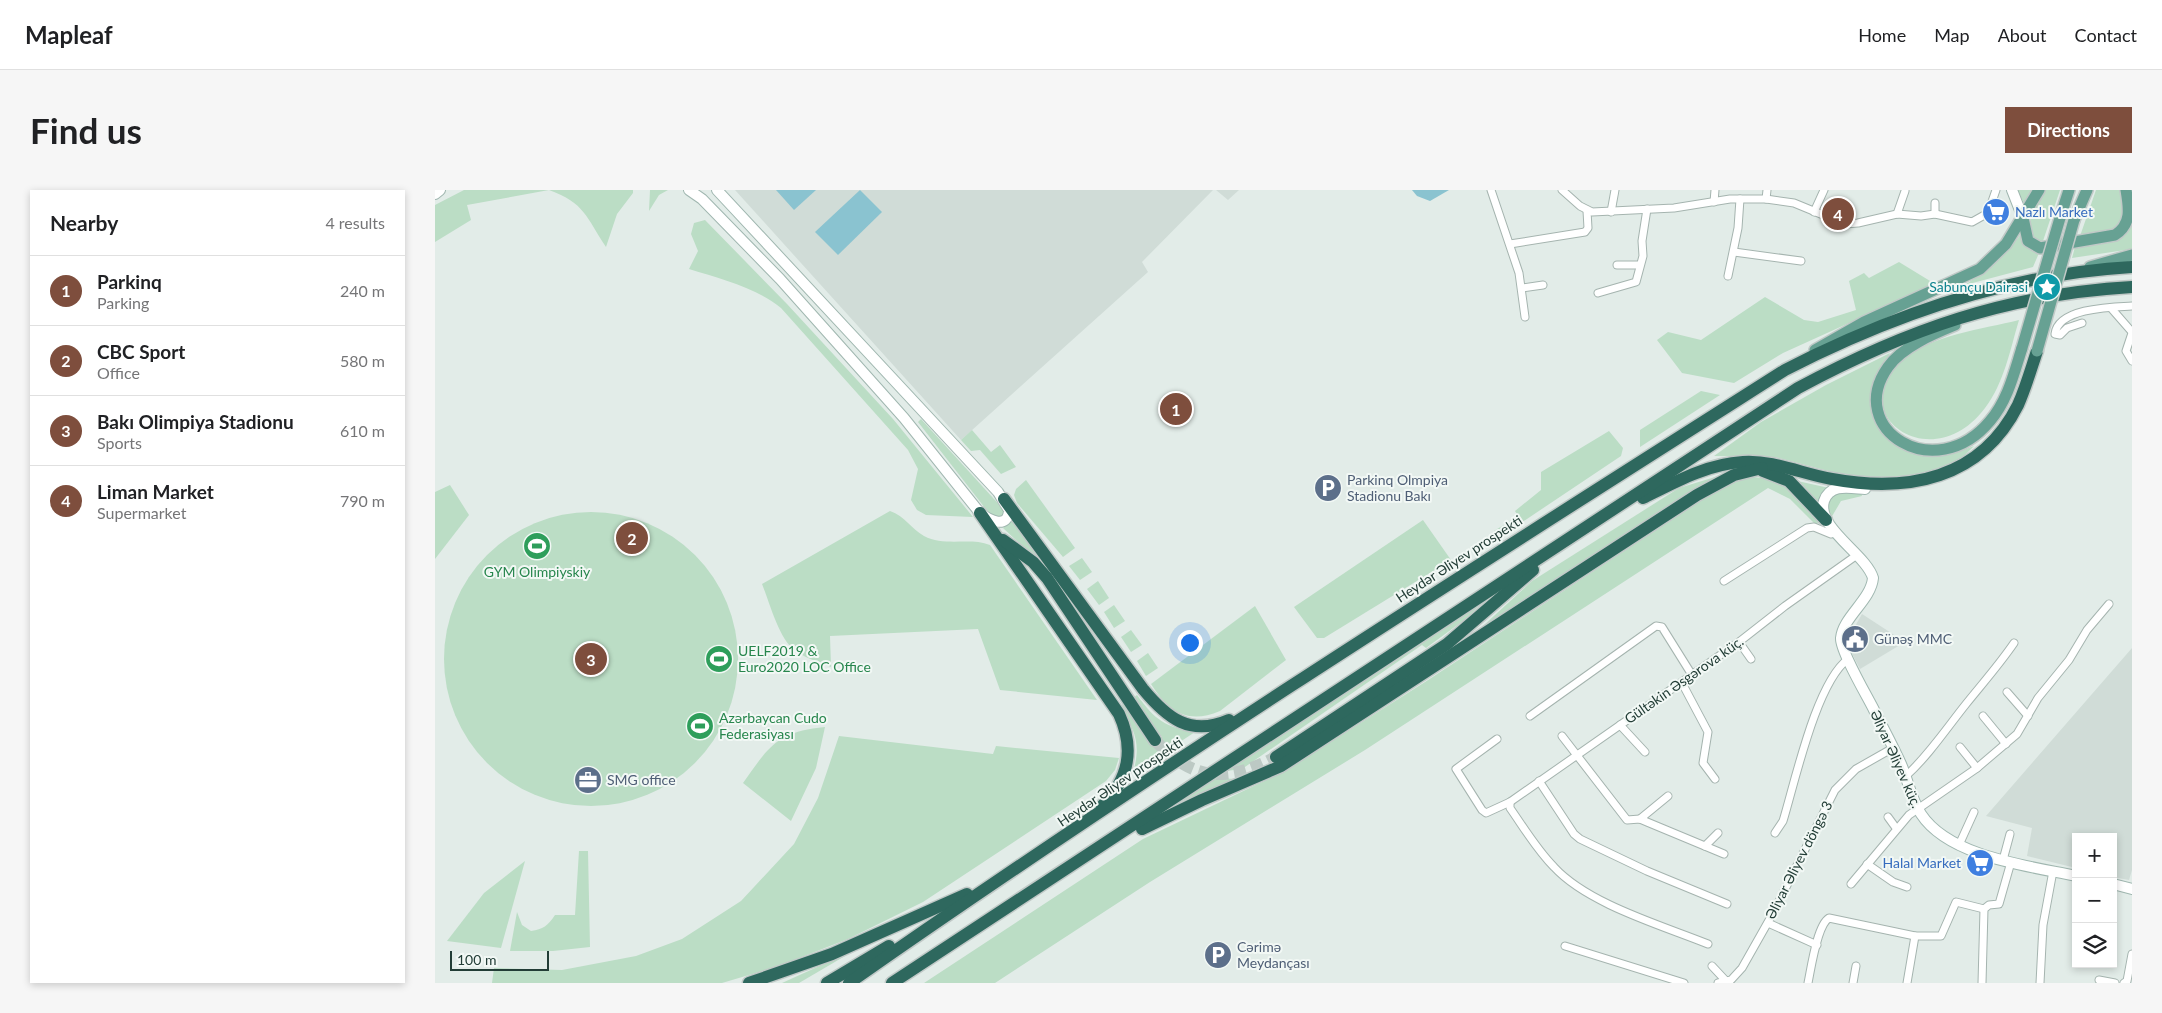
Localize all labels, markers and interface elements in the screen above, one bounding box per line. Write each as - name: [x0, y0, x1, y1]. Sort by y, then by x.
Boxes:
- text: Mapleaf: [25, 20, 113, 49]
- text: Home: [1858, 24, 1906, 46]
- text: Map: [1934, 24, 1970, 46]
- text: About: [1998, 24, 2047, 46]
- text: Contact: [2075, 24, 2137, 46]
- button: Directions: [2005, 107, 2132, 153]
- text: Find us: [30, 109, 142, 151]
- pin: 4: [1822, 195, 1854, 233]
- supermarket icon: Nazlı Market: [1981, 197, 2011, 227]
- place label: Nazlı Market: [2015, 203, 2093, 220]
- text: Nearby: [50, 210, 118, 235]
- text: 4 results: [325, 213, 385, 232]
- text: Parkinq: [97, 270, 162, 293]
- place icon: Sabunçu Dairəsi: [2032, 272, 2062, 302]
- place label: Sabunçu Dairəsi: [1929, 278, 2028, 295]
- text: 1: [61, 281, 71, 300]
- text: 240 m: [340, 281, 385, 300]
- text: Parking: [97, 293, 149, 312]
- text: CBC Sport: [97, 340, 185, 363]
- text: 2: [61, 351, 71, 370]
- text: 580 m: [340, 351, 385, 370]
- text: Office: [97, 363, 140, 382]
- pin: 1: [1160, 390, 1192, 428]
- text: Bakı Olimpiya Stadionu: [97, 410, 294, 433]
- text: 3: [61, 421, 71, 440]
- text: 610 m: [340, 421, 385, 440]
- text: Sports: [97, 433, 142, 452]
- place label: Parkinq Olmpiya Stadionu Bakı: [1347, 471, 1448, 504]
- parking icon: Parkinq Olmpiya Stadionu Bakı: [1313, 473, 1343, 503]
- text: Liman Market: [97, 480, 214, 503]
- text: 4: [61, 491, 71, 510]
- text: 790 m: [340, 491, 385, 510]
- text: Supermarket: [97, 503, 186, 522]
- street label: Heydər Əliyev prospekti: [1392, 511, 1525, 606]
- pin: 2: [616, 519, 648, 557]
- sports icon: GYM Olimpiyskiy: [522, 531, 552, 561]
- place label: GYM Olimpiyskiy: [484, 563, 591, 580]
- public building icon: Günəş MMC: [1840, 624, 1870, 654]
- your location: [1177, 630, 1203, 656]
- place label: Günəş MMC: [1874, 630, 1953, 647]
- street label: Gültəkin Əsgərova küç.: [1621, 632, 1746, 727]
- pin: 3: [575, 640, 607, 678]
- place label: UELF2019 & Euro2020 LOC Office: [738, 642, 871, 675]
- sports icon: UELF2019 & Euro2020 LOC Office: [704, 644, 734, 674]
- street label: Əliyar Əliyev küç.: [1867, 707, 1926, 810]
- place label: Azərbaycan Cudo Federasiyası: [719, 709, 827, 742]
- sports icon: Azərbaycan Cudo Federasiyası: [685, 711, 715, 741]
- street label: Heydər Əliyev prospekti: [1054, 733, 1186, 830]
- office icon: SMG office: [573, 765, 603, 795]
- place label: SMG office: [607, 771, 676, 788]
- street label: Əliyar Əliyev döngə 3: [1761, 798, 1836, 922]
- map controls: [2072, 833, 2117, 968]
- button: +: [2072, 833, 2117, 878]
- supermarket icon: Halal Market: [1965, 848, 1995, 878]
- place label: Halal Market: [1882, 854, 1961, 871]
- button: −: [2072, 878, 2117, 923]
- button: layers: [2072, 923, 2117, 968]
- place label: Cərimə Meydançası: [1237, 938, 1310, 971]
- parking icon: Cərimə Meydançası: [1203, 940, 1233, 970]
- scale bar: [450, 948, 549, 971]
- text: 100 m: [457, 951, 496, 968]

